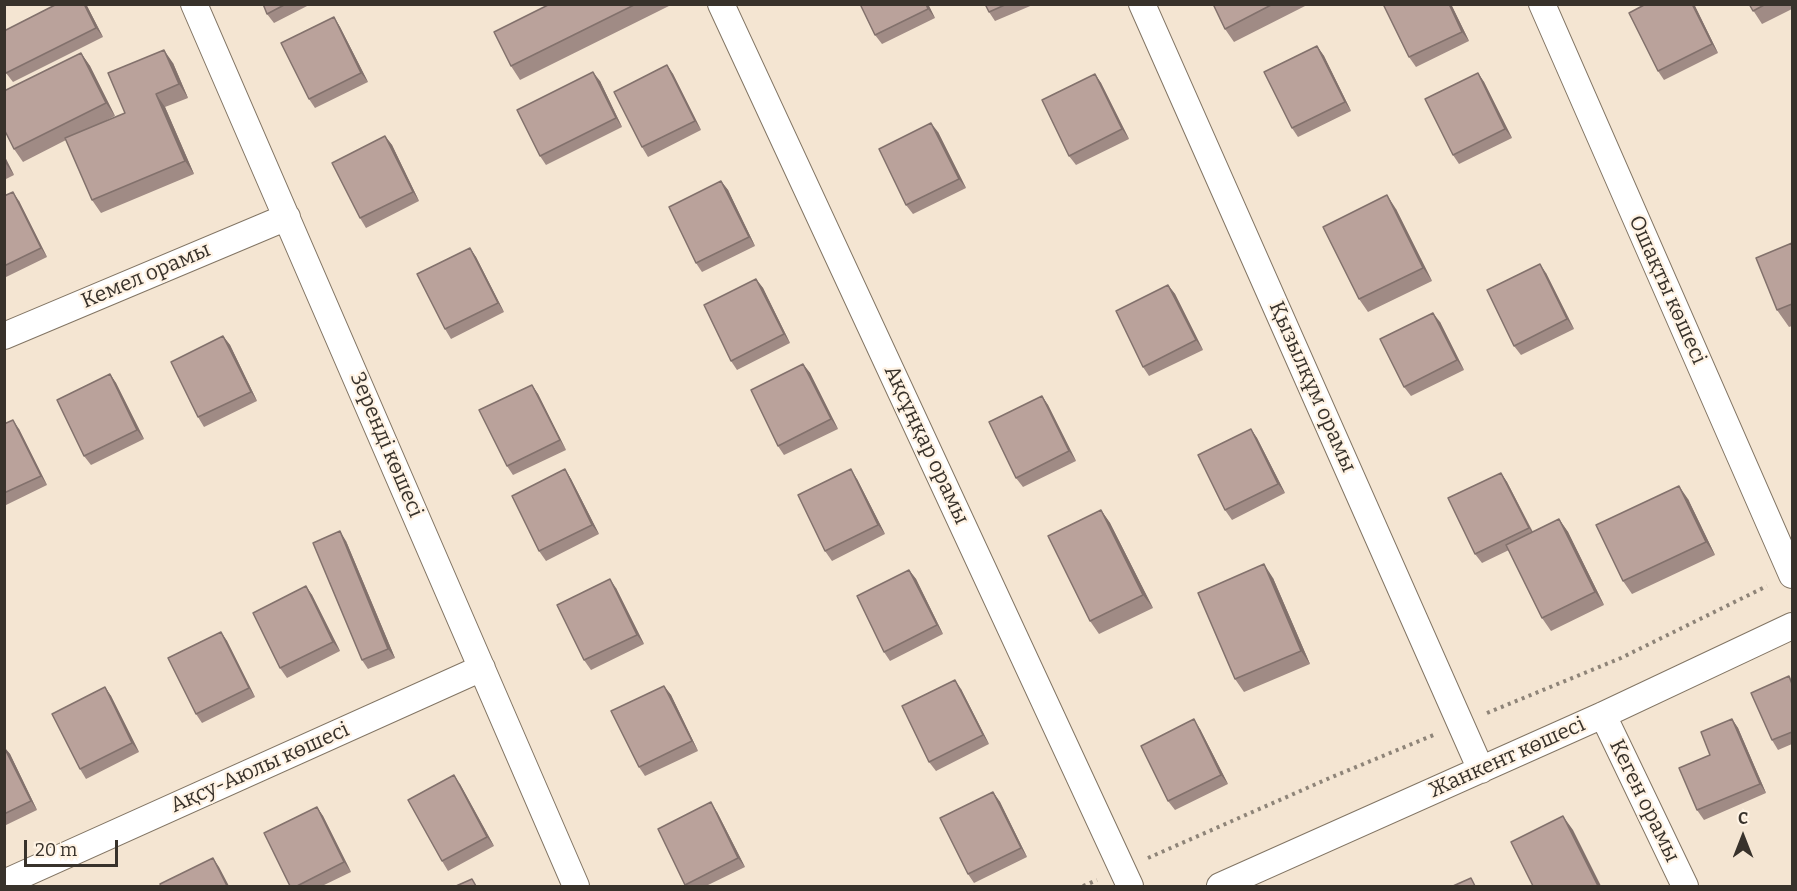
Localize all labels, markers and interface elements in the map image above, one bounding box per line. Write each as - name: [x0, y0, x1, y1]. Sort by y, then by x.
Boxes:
- street label: Ошақты көшесі: [1623, 212, 1711, 368]
- street label: Кемел орамы: [78, 238, 214, 314]
- street label: Қызылқұм орамы: [1263, 298, 1361, 476]
- street label: Ақсұңқар орамы: [878, 362, 974, 528]
- street label: Зеренді көшесі: [344, 369, 428, 521]
- street label: Жанкент көшесі: [1425, 712, 1589, 804]
- street label: Ақсу-Аюлы көшесі: [167, 717, 353, 819]
- street label: Кеген орамы: [1603, 736, 1685, 866]
- north arrow: [1713, 807, 1773, 867]
- text: С: [1738, 809, 1748, 828]
- scale bar: [27, 828, 122, 866]
- text: 20 m: [35, 839, 77, 861]

